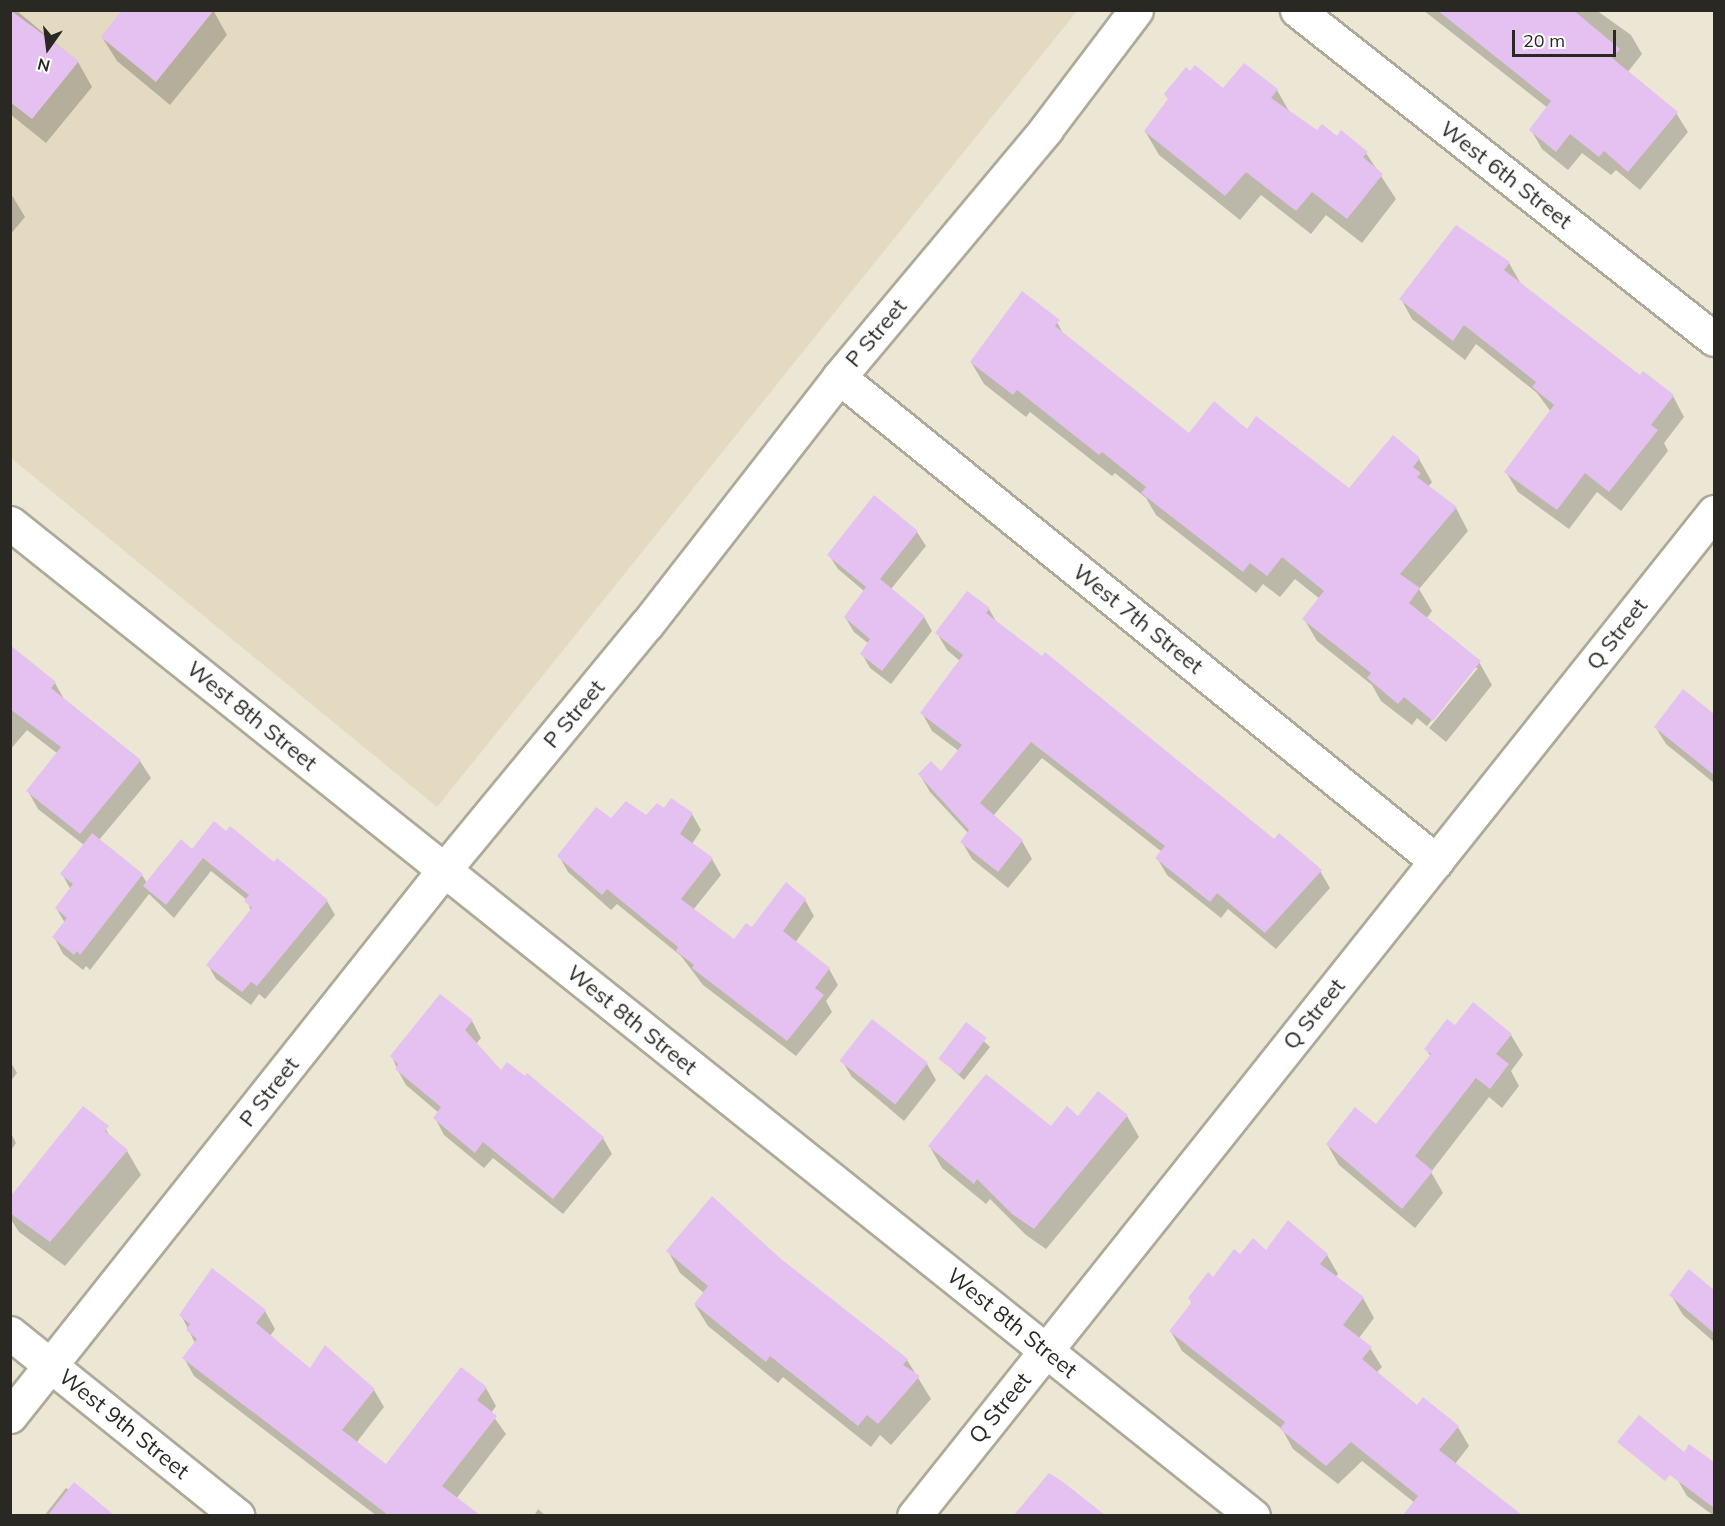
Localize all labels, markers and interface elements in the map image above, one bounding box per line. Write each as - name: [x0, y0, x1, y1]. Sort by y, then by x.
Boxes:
- north arrow: [18, 18, 78, 78]
- scale bar: [1515, 18, 1618, 56]
- text: 20 m: [1523, 29, 1565, 52]
- text: N: [35, 54, 52, 77]
- street label: West 6th Street: [1435, 115, 1577, 235]
- street label: P Street: [840, 294, 912, 372]
- street label: West 7th Street: [1068, 558, 1208, 680]
- street label: Q Street: [1581, 593, 1653, 675]
- street label: West 8th Street: [182, 655, 322, 777]
- street label: P Street: [538, 675, 610, 753]
- street label: West 8th Street: [562, 959, 702, 1081]
- street label: Q Street: [1277, 973, 1351, 1055]
- street label: P Street: [234, 1052, 304, 1132]
- street label: West 8th Street: [942, 1262, 1082, 1384]
- street label: West 9th Street: [54, 1363, 194, 1485]
- street label: Q Street: [963, 1367, 1037, 1449]

